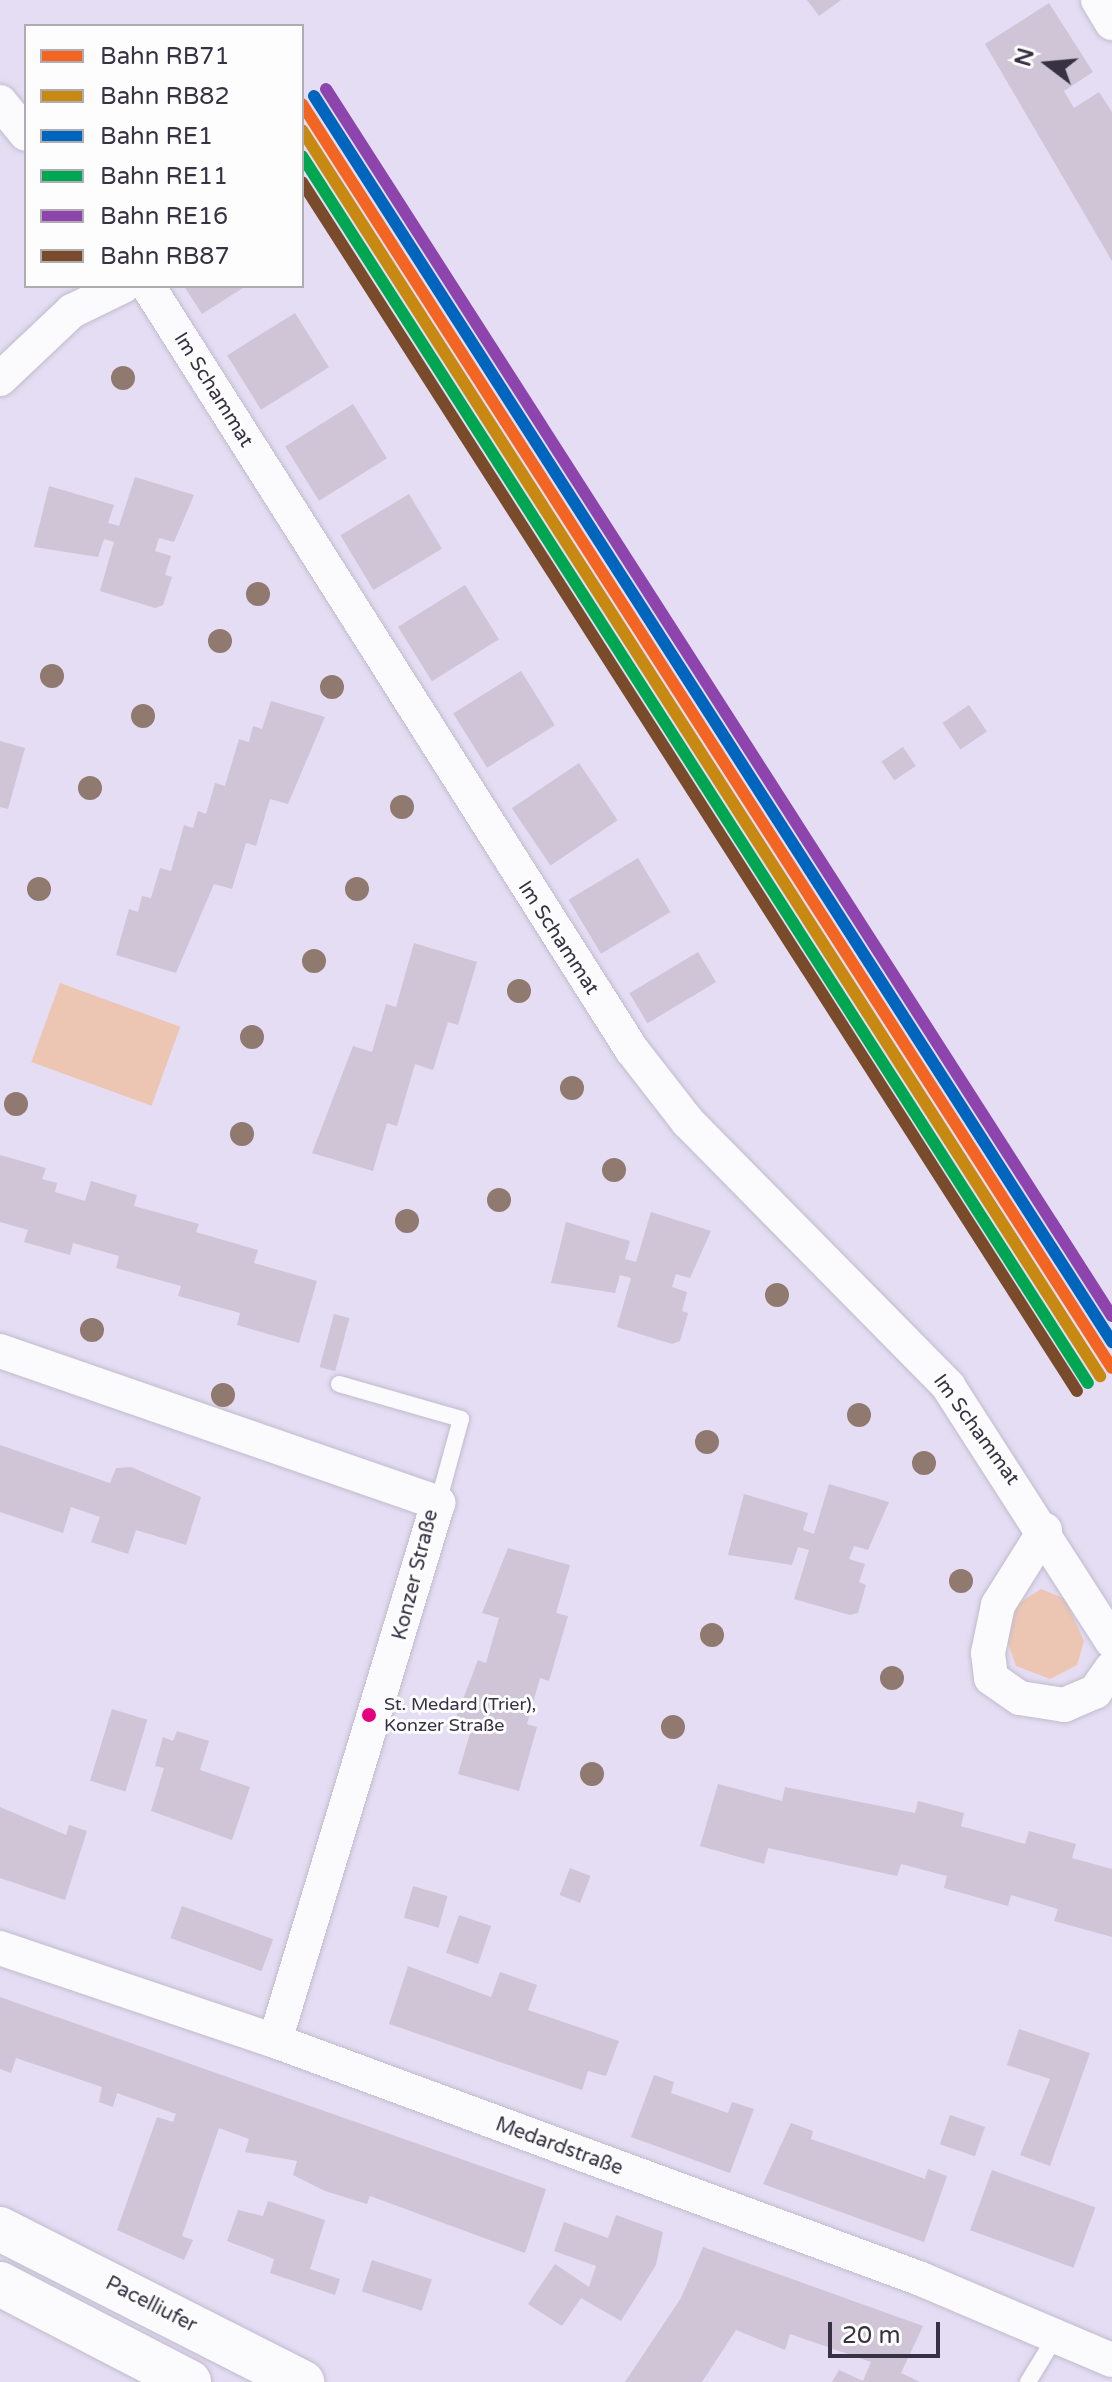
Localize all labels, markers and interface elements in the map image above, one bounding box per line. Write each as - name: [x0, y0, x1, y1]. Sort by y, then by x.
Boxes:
- legend: [24, 24, 304, 288]
- north arrow: [1008, 24, 1088, 104]
- text: Bahn RB71: [100, 42, 229, 71]
- text: N: [1010, 45, 1040, 69]
- text: Bahn RB82: [100, 82, 229, 111]
- text: Bahn RE1: [100, 122, 213, 151]
- text: Bahn RE11: [100, 162, 228, 191]
- text: Bahn RE16: [100, 202, 228, 231]
- text: Bahn RB87: [100, 242, 229, 271]
- street label: Im Schammat: [168, 328, 258, 452]
- street label: Im Schammat: [512, 877, 604, 999]
- street label: Im Schammat: [928, 1370, 1024, 1490]
- street label: Konzer Straße: [388, 1507, 444, 1643]
- place label: St. Medard (Trier), Konzer Straße: [384, 1694, 536, 1736]
- marker: St. Medard (Trier), Konzer Straße: [361, 1707, 377, 1723]
- street label: Medardstraße: [492, 2113, 626, 2181]
- street label: Pacelliufer: [101, 2272, 201, 2338]
- scale bar: [832, 2306, 944, 2356]
- text: 20 m: [842, 2321, 900, 2350]

